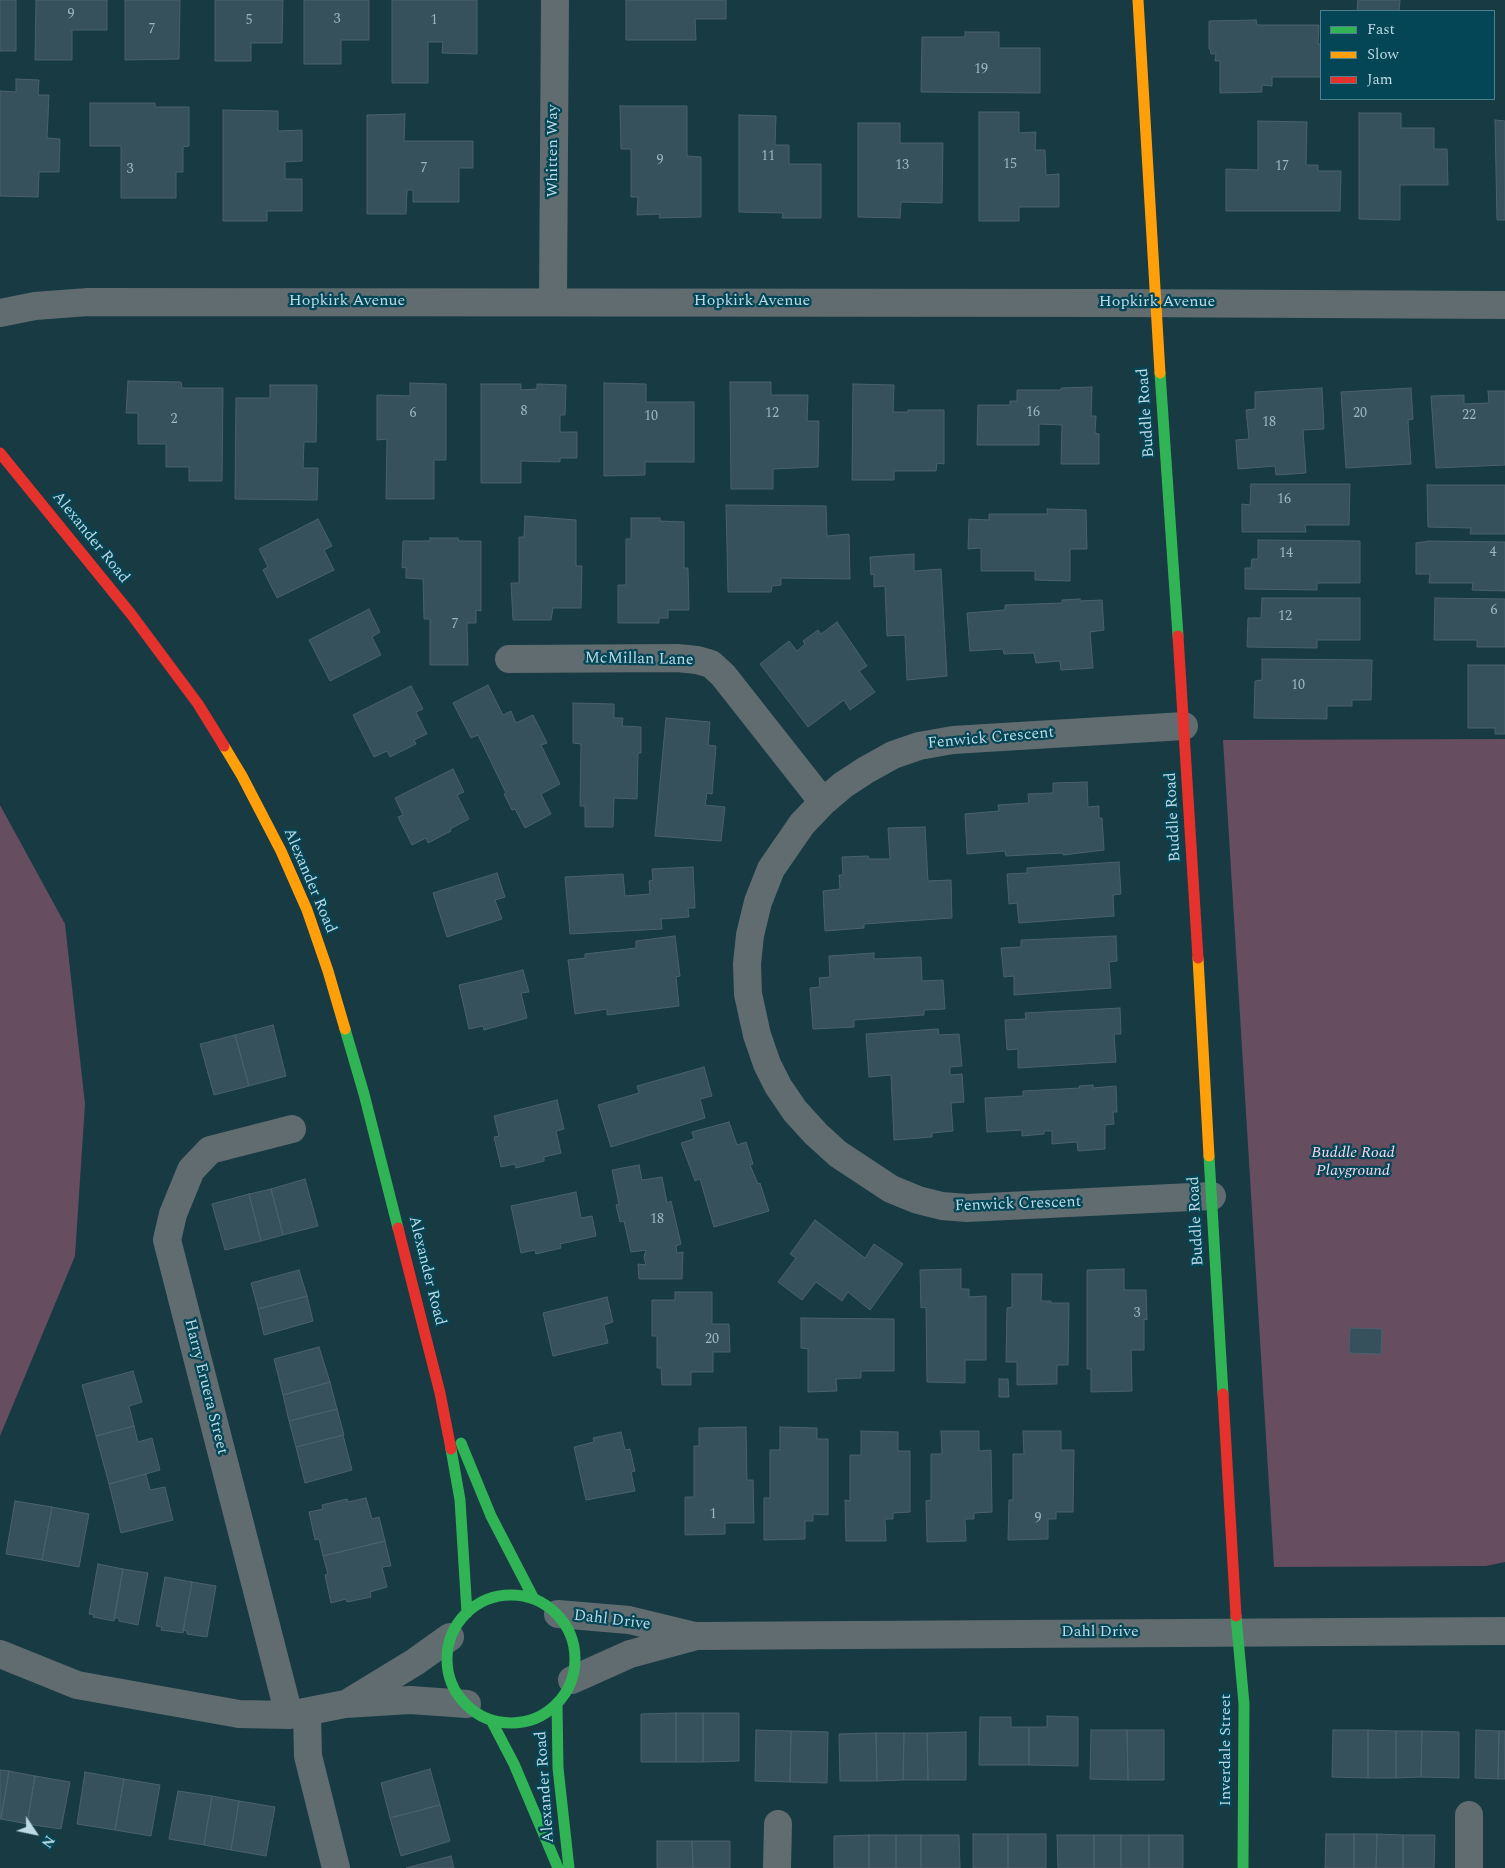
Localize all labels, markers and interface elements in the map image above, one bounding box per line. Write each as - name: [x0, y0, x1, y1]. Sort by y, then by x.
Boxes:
- house number: 9: [68, 7, 74, 23]
- legend: [1320, 10, 1495, 100]
- house number: 3: [334, 12, 340, 28]
- house number: 5: [246, 13, 252, 29]
- house number: 1: [431, 13, 437, 29]
- text: Fast: [1367, 18, 1395, 41]
- house number: 7: [149, 22, 155, 38]
- text: Slow: [1367, 43, 1399, 66]
- house number: 19: [974, 62, 988, 78]
- text: Jam: [1367, 68, 1393, 91]
- street label: Whitten Way: [544, 104, 564, 198]
- house number: 11: [761, 149, 775, 165]
- house number: 9: [657, 153, 663, 169]
- house number: 15: [1003, 157, 1017, 173]
- house number: 13: [895, 158, 909, 174]
- house number: 17: [1275, 159, 1289, 175]
- house number: 7: [421, 161, 427, 177]
- house number: 3: [127, 162, 133, 178]
- street label: Hopkirk Avenue: [289, 292, 405, 312]
- street label: Hopkirk Avenue: [694, 292, 810, 312]
- street label: Hopkirk Avenue: [1099, 293, 1215, 313]
- street label: Buddle Road: [1134, 367, 1160, 459]
- house number: 8: [521, 404, 527, 420]
- house number: 16: [1026, 405, 1040, 421]
- house number: 6: [410, 406, 416, 422]
- house number: 12: [765, 406, 779, 422]
- house number: 20: [1353, 406, 1367, 422]
- house number: 22: [1462, 408, 1476, 424]
- house number: 10: [644, 409, 658, 425]
- house number: 2: [171, 412, 177, 428]
- house number: 18: [1262, 415, 1276, 431]
- street label: Alexander Road: [47, 488, 133, 588]
- house number: 16: [1277, 492, 1291, 508]
- house number: 4: [1490, 545, 1496, 561]
- house number: 14: [1279, 546, 1293, 562]
- house number: 6: [1491, 603, 1497, 619]
- house number: 12: [1278, 609, 1292, 625]
- house number: 7: [452, 617, 458, 633]
- street label: McMillan Lane: [584, 649, 694, 671]
- house number: 10: [1291, 678, 1305, 694]
- street label: Fenwick Crescent: [927, 724, 1055, 754]
- street label: Buddle Road: [1162, 772, 1186, 862]
- street label: Alexander Road: [278, 826, 340, 936]
- park label: Buddle Road Playground: [1311, 1144, 1395, 1182]
- street label: Buddle Road: [1185, 1176, 1209, 1266]
- street label: Fenwick Crescent: [954, 1193, 1082, 1217]
- house number: 18: [650, 1212, 664, 1228]
- street label: Alexander Road: [403, 1214, 449, 1328]
- house number: 3: [1134, 1306, 1140, 1322]
- street label: Harry Eruera Street: [179, 1317, 231, 1457]
- house number: 20: [705, 1332, 719, 1348]
- house number: 1: [710, 1507, 716, 1523]
- house number: 9: [1035, 1511, 1041, 1527]
- street label: Dahl Drive: [572, 1607, 652, 1635]
- street label: Dahl Drive: [1061, 1623, 1139, 1643]
- street label: Inverdale Street: [1217, 1694, 1237, 1806]
- street label: Alexander Road: [533, 1730, 559, 1844]
- north arrow: [10, 1808, 60, 1858]
- text: N: [36, 1831, 60, 1852]

